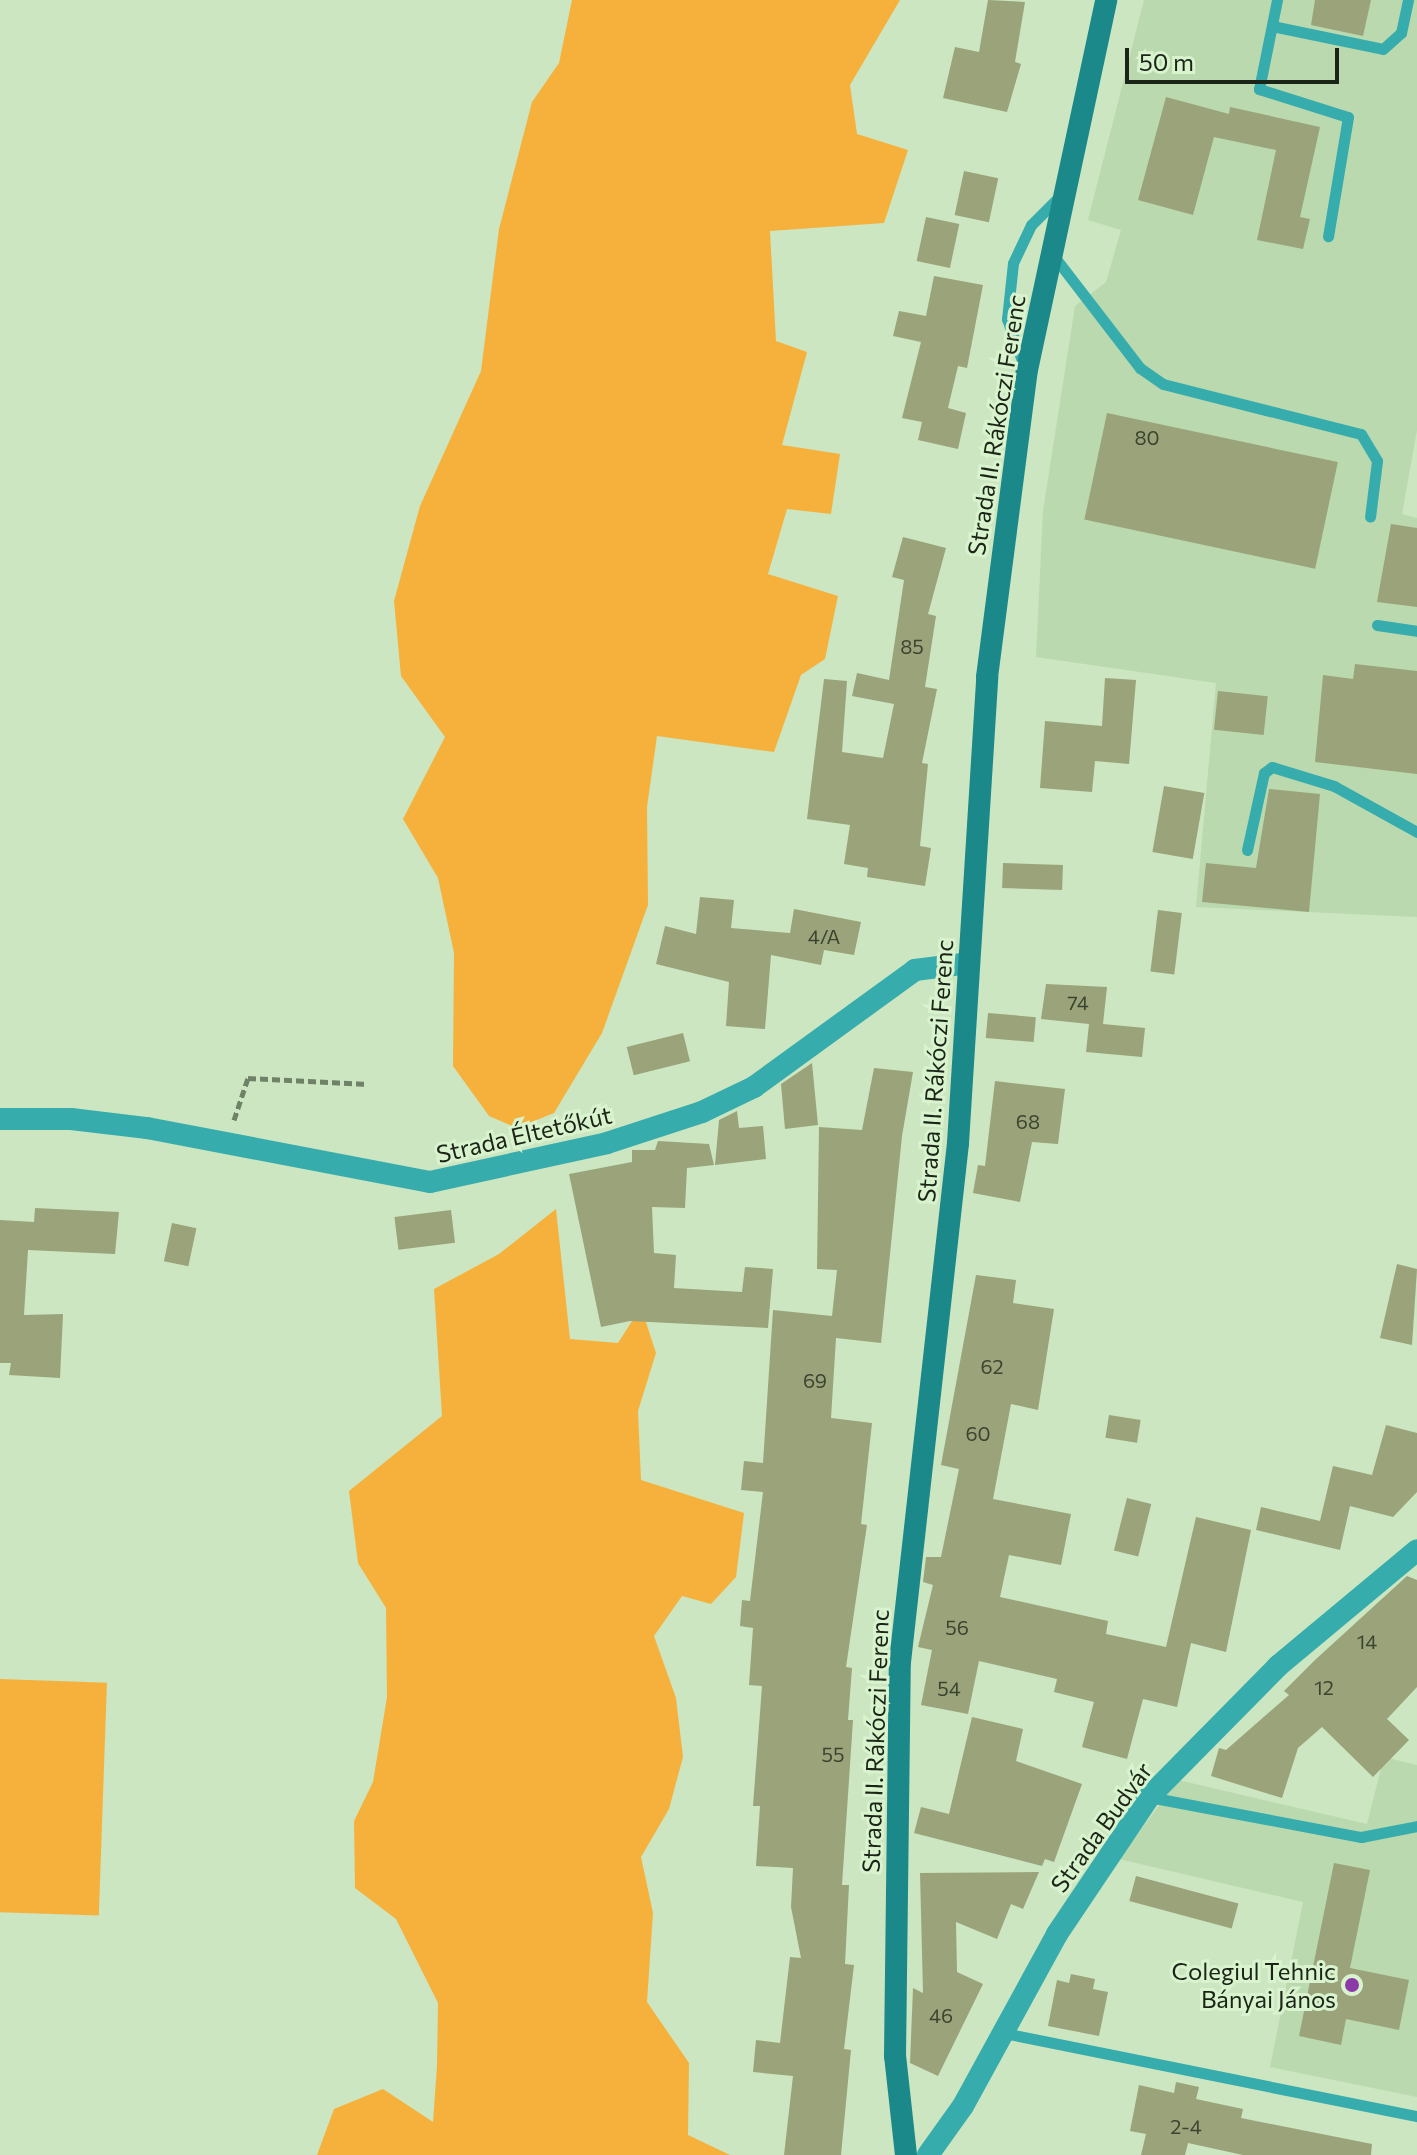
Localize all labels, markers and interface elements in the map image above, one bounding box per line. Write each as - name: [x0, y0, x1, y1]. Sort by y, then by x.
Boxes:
- scale bar: [1129, 32, 1343, 82]
- text: 50 m: [1139, 47, 1194, 76]
- street label: Strada II. Rákóczi Ferenc: [961, 293, 1031, 557]
- house number: 80: [1134, 425, 1160, 449]
- house number: 85: [900, 634, 924, 658]
- house number: 4/A: [808, 924, 840, 948]
- street label: Strada II. Rákóczi Ferenc: [911, 939, 959, 1203]
- house number: 74: [1067, 990, 1089, 1014]
- street label: Strada Éltetőkút: [433, 1100, 615, 1168]
- house number: 68: [1016, 1109, 1040, 1133]
- house number: 62: [980, 1354, 1004, 1378]
- house number: 69: [803, 1368, 827, 1392]
- house number: 60: [965, 1421, 991, 1445]
- street label: Strada II. Rákóczi Ferenc: [856, 1609, 894, 1873]
- house number: 56: [945, 1615, 969, 1639]
- house number: 14: [1357, 1629, 1377, 1653]
- house number: 12: [1314, 1675, 1334, 1699]
- house number: 54: [937, 1676, 961, 1700]
- house number: 55: [822, 1742, 844, 1766]
- street label: Strada Budvár: [1044, 1756, 1158, 1898]
- place label: Colegiul Tehnic Bányai János: [1171, 1957, 1336, 2013]
- marker: Colegiul Tehnic Bányai János: [1343, 1976, 1361, 1994]
- house number: 46: [929, 2003, 953, 2027]
- house number: 2-4: [1170, 2114, 1202, 2138]

